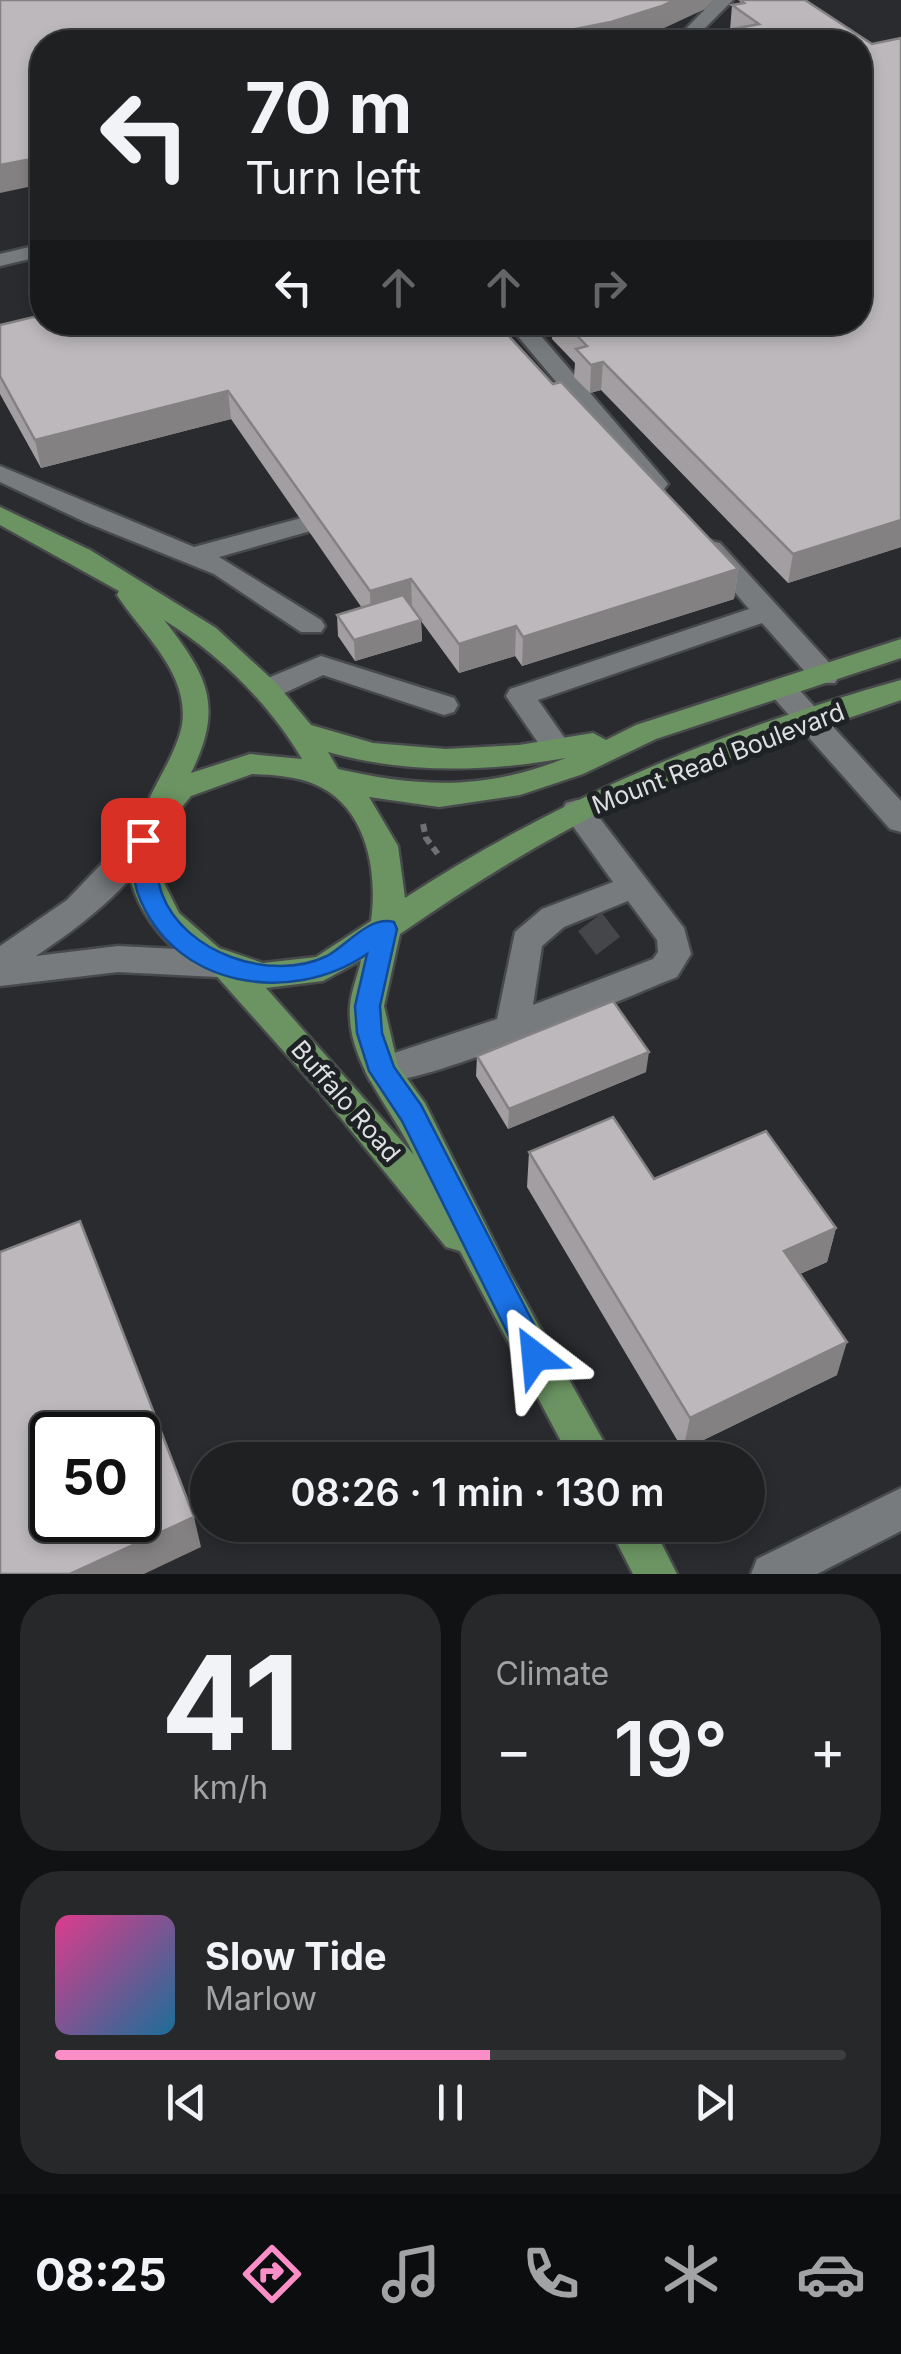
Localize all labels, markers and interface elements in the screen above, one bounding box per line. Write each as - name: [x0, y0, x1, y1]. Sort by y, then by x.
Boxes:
- text: 70 m: [245, 65, 412, 150]
- icon: left: [80, 70, 210, 200]
- text: Turn left: [245, 150, 421, 205]
- icon: left: [266, 260, 321, 315]
- icon: ahead: [371, 260, 426, 315]
- icon: ahead: [476, 260, 531, 315]
- icon: right: [581, 260, 636, 315]
- street label: Mount Read Boulevard: [588, 696, 848, 820]
- pin: [101, 798, 186, 883]
- icon: arrive: [116, 813, 171, 868]
- street label: Buffalo Road: [285, 1034, 407, 1168]
- position arrow: [483, 1304, 587, 1408]
- speed limit sign: 50: [30, 1412, 160, 1542]
- text: 08:26 · 1 min · 130 m: [290, 1469, 665, 1515]
- text: 41: [161, 1624, 300, 1781]
- text: Climate: [496, 1654, 609, 1693]
- text: 19°: [614, 1703, 728, 1794]
- text: −: [496, 1717, 532, 1783]
- text: +: [810, 1717, 846, 1783]
- text: km/h: [192, 1768, 268, 1807]
- text: Slow Tide: [205, 1933, 387, 1979]
- text: Marlow: [205, 1979, 317, 2018]
- icon: previous: [159, 2075, 214, 2130]
- icon: pause: [423, 2075, 478, 2130]
- icon: next: [687, 2075, 742, 2130]
- icon: directions: [237, 2239, 307, 2309]
- icon: music: [376, 2239, 446, 2309]
- icon: phone: [516, 2239, 586, 2309]
- icon: climate: [656, 2239, 726, 2309]
- icon: car: [796, 2239, 866, 2309]
- text: 08:25: [35, 2247, 167, 2302]

